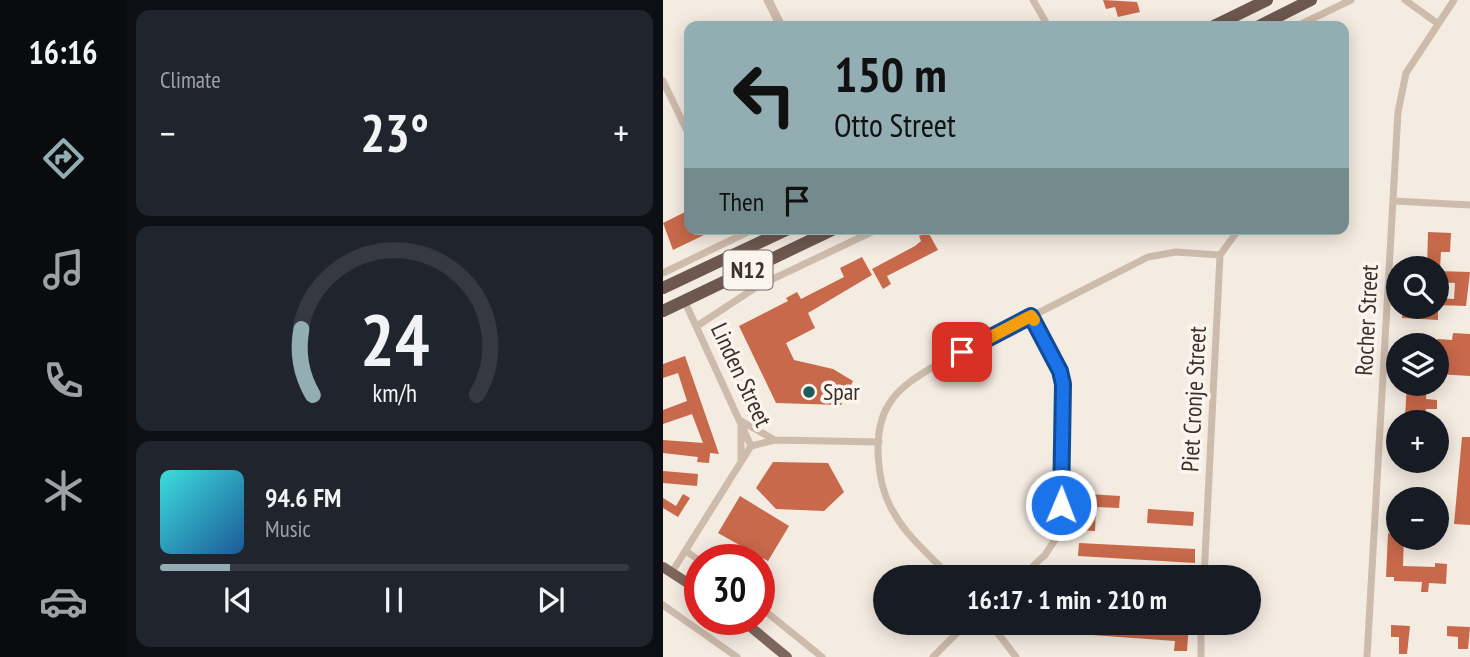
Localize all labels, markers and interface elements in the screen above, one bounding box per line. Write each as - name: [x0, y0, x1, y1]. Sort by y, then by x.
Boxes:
- text: 16:16: [28, 31, 98, 73]
- text: 150 m: [834, 42, 947, 106]
- icon: left: [719, 49, 810, 140]
- text: Climate: [160, 65, 221, 94]
- text: 23°: [360, 99, 429, 166]
- text: Otto Street: [834, 104, 956, 146]
- text: −: [160, 108, 176, 157]
- text: +: [613, 108, 629, 157]
- icon: directions: [39, 134, 88, 183]
- icon: arrive: [778, 182, 816, 220]
- text: Then: [719, 185, 764, 218]
- icon: music: [39, 245, 88, 294]
- road number: N12: [723, 250, 773, 290]
- map controls: [1386, 256, 1449, 550]
- button: search: [1386, 256, 1449, 319]
- street label: Rocher Street: [1348, 263, 1385, 376]
- text: 24: [360, 291, 429, 385]
- street label: Linden Street: [704, 318, 779, 432]
- pin: [932, 322, 992, 382]
- street label: Piet Cronje Street: [1174, 325, 1213, 473]
- icon: arrive: [943, 333, 981, 371]
- button: layers: [1386, 333, 1449, 396]
- icon: phone: [39, 356, 88, 405]
- text: km/h: [372, 376, 417, 408]
- place label: Spar: [823, 376, 860, 407]
- marker: Spar: [801, 384, 817, 400]
- button: +: [1386, 410, 1449, 473]
- icon: climate: [39, 466, 88, 515]
- position arrow: [1024, 468, 1098, 542]
- text: 94.6 FM: [265, 481, 341, 514]
- button: −: [1386, 487, 1449, 550]
- text: Music: [265, 514, 311, 543]
- speed limit sign: 30: [684, 544, 775, 635]
- icon: car: [39, 577, 88, 626]
- icon: previous: [219, 581, 257, 619]
- icon: pause: [375, 581, 413, 619]
- icon: next: [532, 581, 570, 619]
- text: 16:17 · 1 min · 210 m: [967, 583, 1167, 616]

